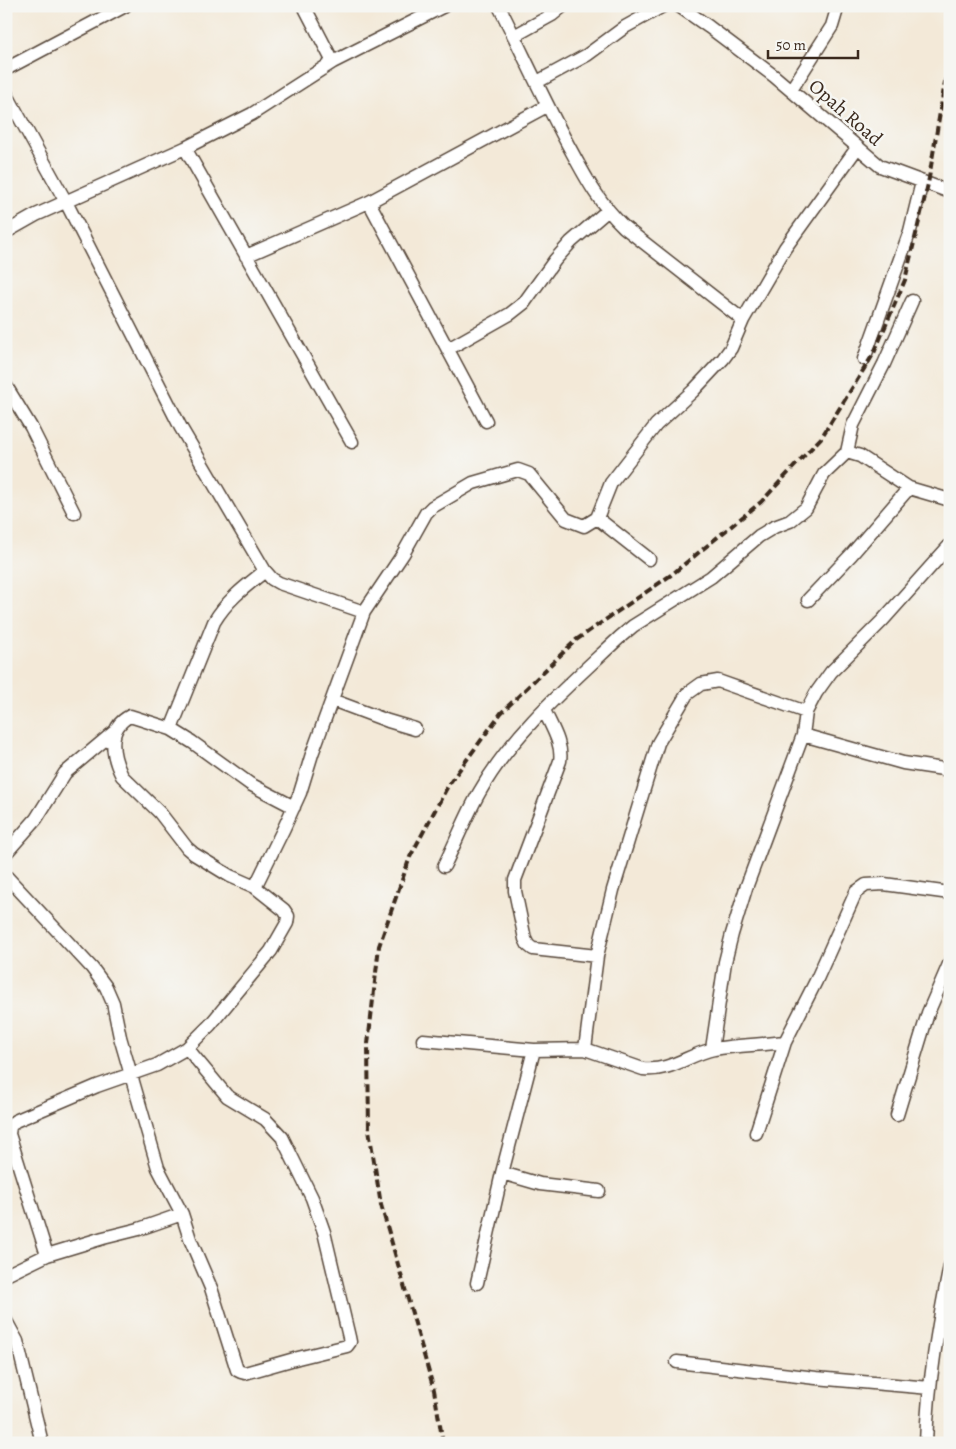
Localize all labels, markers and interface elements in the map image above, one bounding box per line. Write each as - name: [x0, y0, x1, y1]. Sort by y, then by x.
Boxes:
- scale bar: [768, 28, 858, 60]
- text: 50 m: [776, 35, 806, 55]
- street label: Opah Road: [803, 73, 889, 152]

